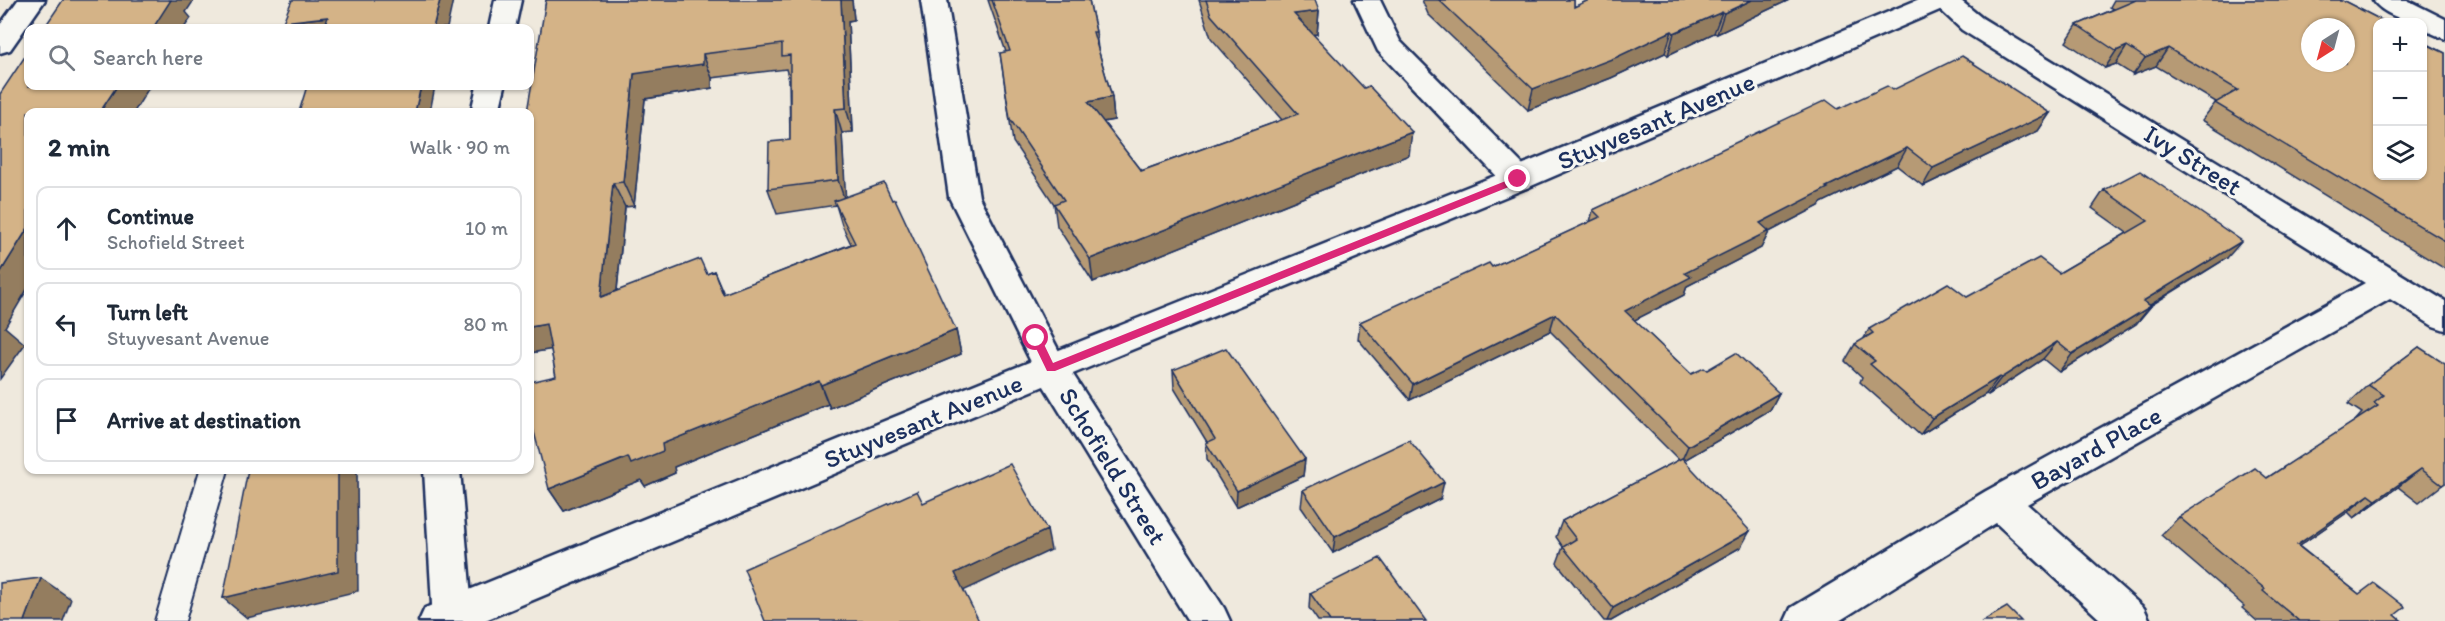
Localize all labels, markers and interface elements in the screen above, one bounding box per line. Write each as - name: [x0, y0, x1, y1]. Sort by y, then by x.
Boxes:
- north arrow: [2301, 18, 2355, 72]
- map controls: [2373, 18, 2427, 180]
- button: +: [2373, 18, 2427, 72]
- search box: [24, 24, 534, 90]
- icon: search: [45, 41, 78, 74]
- text: Search here: [93, 44, 203, 71]
- street label: Stuyvesant Avenue: [1553, 65, 1759, 177]
- button: −: [2373, 72, 2427, 126]
- street label: Ivy Street: [2138, 118, 2248, 203]
- button: layers: [2373, 126, 2427, 180]
- text: 2 min: [48, 131, 110, 163]
- text: Walk · 90 m: [409, 135, 510, 159]
- route end: [1504, 165, 1530, 191]
- text: Continue: [107, 203, 194, 230]
- icon: ahead: [50, 212, 83, 245]
- text: 10 m: [465, 216, 508, 240]
- text: Schofield Street: [107, 230, 245, 254]
- text: Turn left: [107, 299, 188, 326]
- icon: left: [50, 308, 83, 341]
- text: 80 m: [463, 312, 508, 336]
- route start: [1022, 324, 1048, 350]
- text: Stuyvesant Avenue: [107, 326, 269, 350]
- street label: Stuyvesant Avenue: [819, 367, 1027, 475]
- street label: Schofield Street: [1052, 382, 1174, 551]
- street label: Bayard Place: [2025, 399, 2167, 497]
- icon: arrive: [50, 404, 83, 437]
- text: Arrive at destination: [107, 407, 301, 434]

